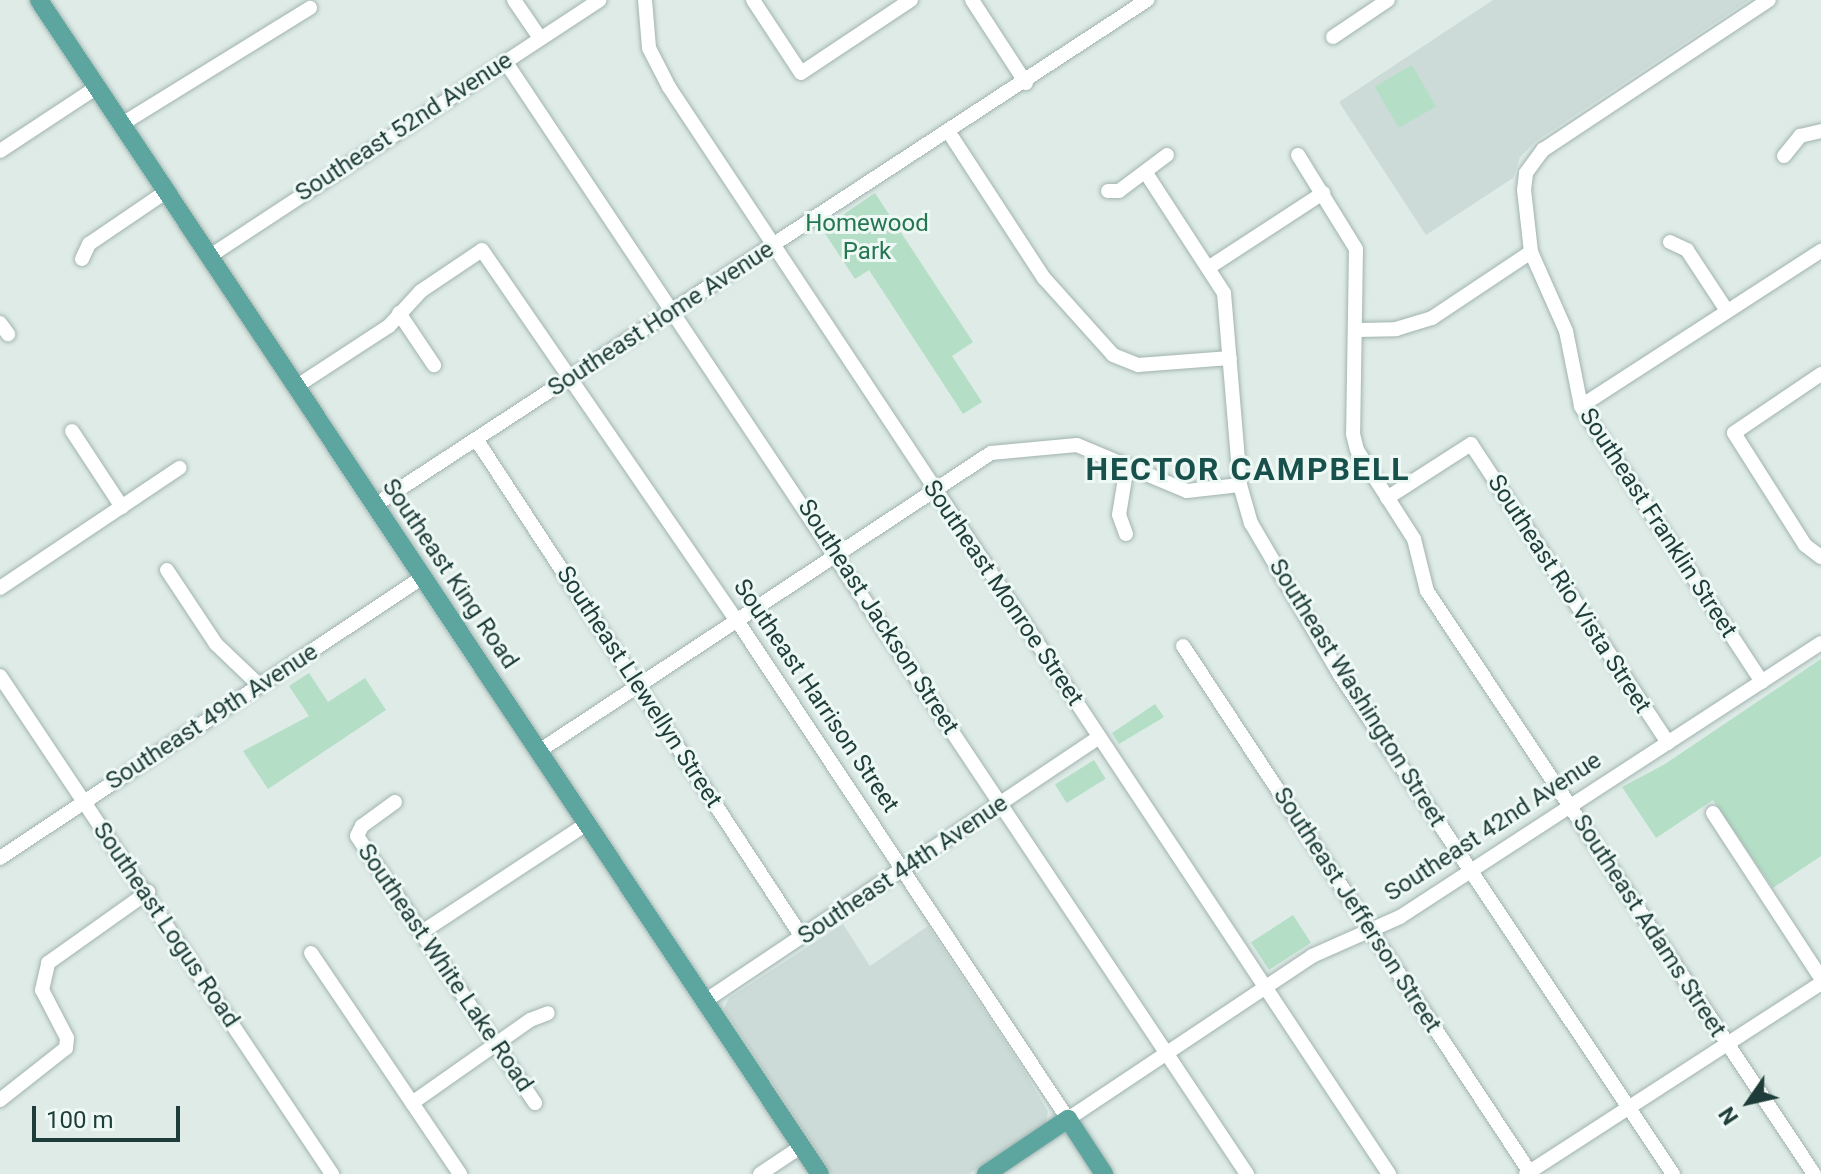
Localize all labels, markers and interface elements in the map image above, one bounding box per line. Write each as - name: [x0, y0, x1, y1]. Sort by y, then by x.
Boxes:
- street label: Southeast 52nd Avenue: [290, 46, 518, 208]
- park label: Homewood Park: [805, 210, 929, 266]
- street label: Southeast Home Avenue: [543, 235, 779, 403]
- street label: Southeast Franklin Street: [1573, 403, 1743, 643]
- district label: HECTOR CAMPBELL: [1085, 450, 1411, 488]
- street label: Southeast Rio Vista Street: [1481, 470, 1657, 718]
- street label: Southeast King Road: [376, 474, 524, 674]
- street label: Southeast Monroe Street: [917, 475, 1089, 711]
- street label: Southeast Jackson Street: [791, 494, 965, 740]
- street label: Southeast Washington Street: [1263, 554, 1451, 832]
- street label: Southeast Llewellyn Street: [550, 561, 728, 813]
- street label: Southeast Harrison Street: [727, 574, 905, 818]
- street label: Southeast 49th Avenue: [101, 638, 323, 796]
- street label: Southeast 42nd Avenue: [1379, 746, 1607, 908]
- street label: Southeast Jefferson Street: [1267, 782, 1447, 1038]
- street label: Southeast 44th Avenue: [793, 789, 1013, 951]
- street label: Southeast Adams Street: [1566, 809, 1732, 1043]
- street label: Southeast Logus Road: [87, 817, 245, 1033]
- street label: Southeast White Lake Road: [351, 839, 539, 1097]
- north arrow: [1709, 1062, 1789, 1142]
- scale bar: [36, 1090, 184, 1140]
- text: N: [1714, 1102, 1743, 1129]
- text: 100 m: [46, 1106, 113, 1134]

